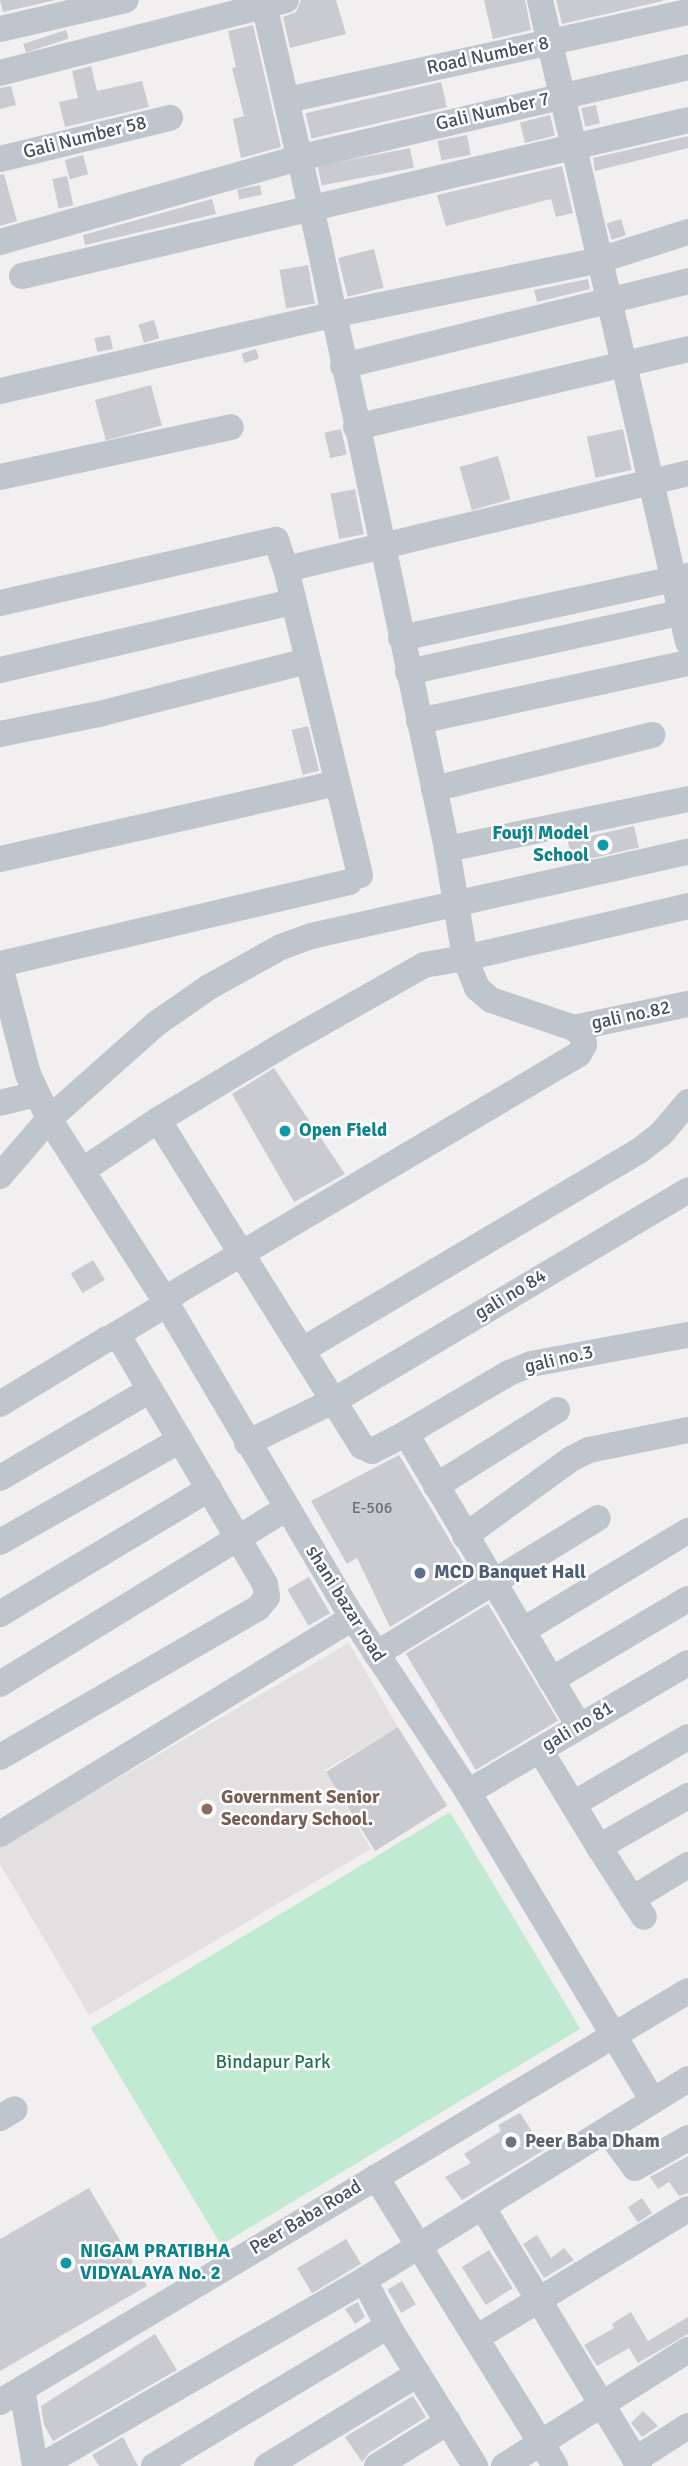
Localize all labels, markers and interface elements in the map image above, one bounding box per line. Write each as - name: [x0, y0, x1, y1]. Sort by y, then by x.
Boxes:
- street label: Road Number 8: [425, 32, 551, 80]
- street label: Gali Number 7: [434, 88, 552, 136]
- street label: Gali Number 58: [21, 112, 149, 164]
- place label: Fouji Model School: [492, 823, 589, 867]
- marker: Fouji Model School: [595, 837, 611, 853]
- street label: gali no.82: [589, 997, 673, 1035]
- place label: Open Field: [299, 1120, 387, 1142]
- marker: Open Field: [277, 1123, 293, 1139]
- street label: gali no 84: [471, 1265, 551, 1325]
- street label: gali no.3: [522, 1341, 596, 1379]
- house number: E-506: [352, 1498, 392, 1518]
- street label: shani bazar road: [300, 1542, 390, 1666]
- place label: MCD Banquet Hall: [434, 1562, 586, 1584]
- marker: MCD Banquet Hall: [412, 1565, 428, 1581]
- street label: gali no 81: [538, 1697, 618, 1757]
- place label: Government Senior Secondary School.: [221, 1787, 380, 1831]
- marker: Government Senior Secondary School.: [199, 1801, 215, 1817]
- park label: Bindapur Park: [216, 2052, 330, 2074]
- place label: Peer Baba Dham: [525, 2131, 660, 2153]
- marker: Peer Baba Dham: [503, 2134, 519, 2150]
- street label: Peer Baba Road: [246, 2176, 366, 2260]
- place label: NIGAM PRATIBHA VIDYALAYA No. 2: [80, 2241, 230, 2285]
- marker: NIGAM PRATIBHA VIDYALAYA No. 2: [58, 2255, 74, 2271]

